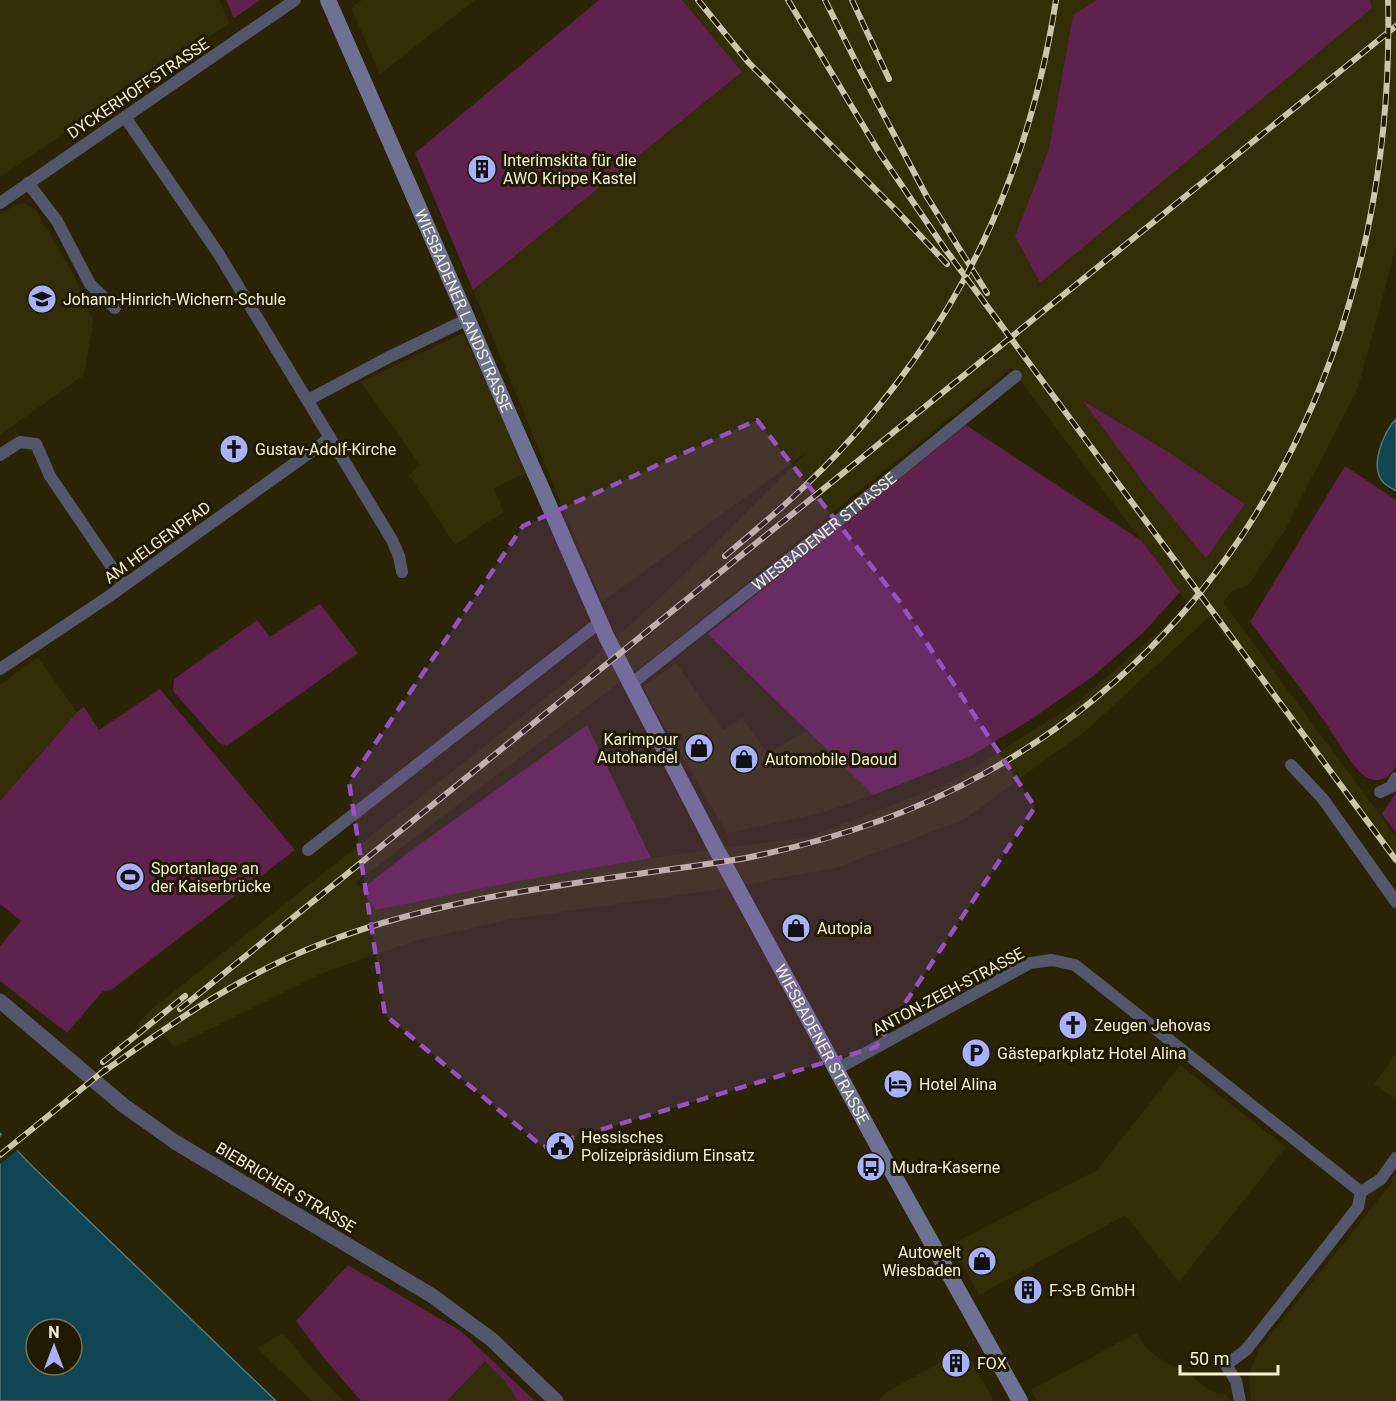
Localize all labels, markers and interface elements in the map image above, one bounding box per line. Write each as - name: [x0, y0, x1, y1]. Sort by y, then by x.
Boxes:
- street label: DYCKERHOFFSTRASSE: [64, 34, 213, 143]
- place label: Interimskita für die AWO Krippe Kastel: [503, 151, 637, 188]
- building icon: Interimskita für die AWO Krippe Kastel: [466, 153, 498, 185]
- street label: WIESBADENER LANDSTRASSE: [411, 206, 516, 415]
- school or university icon: Johann-Hinrich-Wichern-Schule: [26, 283, 58, 315]
- place label: Johann-Hinrich-Wichern-Schule: [63, 290, 286, 309]
- church icon: Gustav-Adolf-Kirche: [218, 433, 250, 465]
- place label: Gustav-Adolf-Kirche: [255, 440, 396, 459]
- street label: WIESBADENER STRASSE: [748, 468, 900, 595]
- street label: AM HELGENPFAD: [100, 497, 214, 587]
- place label: Karimpour Autohandel: [597, 730, 679, 767]
- shop icon: Karimpour Autohandel: [683, 732, 715, 764]
- shop icon: Automobile Daoud: [728, 743, 760, 775]
- place label: Automobile Daoud: [765, 750, 897, 769]
- place label: Sportanlage an der Kaiserbrücke: [151, 859, 271, 896]
- sports icon: Sportanlage an der Kaiserbrücke: [114, 861, 146, 893]
- shop icon: Autopia: [780, 912, 812, 944]
- place label: Autopia: [817, 919, 872, 938]
- street label: ANTON-ZEEH-STRASSE: [869, 943, 1027, 1039]
- street label: WIESBADENER STRASSE: [771, 961, 873, 1127]
- church icon: Zeugen Jehovas: [1057, 1009, 1089, 1041]
- place label: Zeugen Jehovas: [1094, 1016, 1211, 1035]
- parking icon: Gästeparkplatz Hotel Alina: [960, 1037, 992, 1069]
- place label: Gästeparkplatz Hotel Alina: [997, 1044, 1186, 1063]
- hotel icon: Hotel Alina: [882, 1068, 914, 1100]
- place label: Hotel Alina: [919, 1075, 997, 1094]
- place label: Hessisches Polizeipräsidium Einsatz: [581, 1128, 755, 1165]
- public building icon: Hessisches Polizeipräsidium Einsatz: [544, 1130, 576, 1162]
- street label: BIEBRICHER STRASSE: [212, 1138, 359, 1237]
- bus stop icon: Mudra-Kaserne: [855, 1151, 887, 1183]
- place label: Mudra-Kaserne: [892, 1158, 1000, 1177]
- place label: Autowelt Wiesbaden: [882, 1243, 961, 1280]
- shop icon: Autowelt Wiesbaden: [966, 1245, 998, 1277]
- building icon: F-S-B GmbH: [1012, 1274, 1044, 1306]
- place label: F-S-B GmbH: [1049, 1281, 1135, 1300]
- north arrow: [24, 1317, 84, 1377]
- text: N: [48, 1323, 60, 1342]
- scale bar: [1180, 1338, 1278, 1376]
- building icon: FOX: [940, 1347, 972, 1379]
- text: 50 m: [1189, 1348, 1229, 1369]
- place label: FOX: [977, 1354, 1007, 1373]

